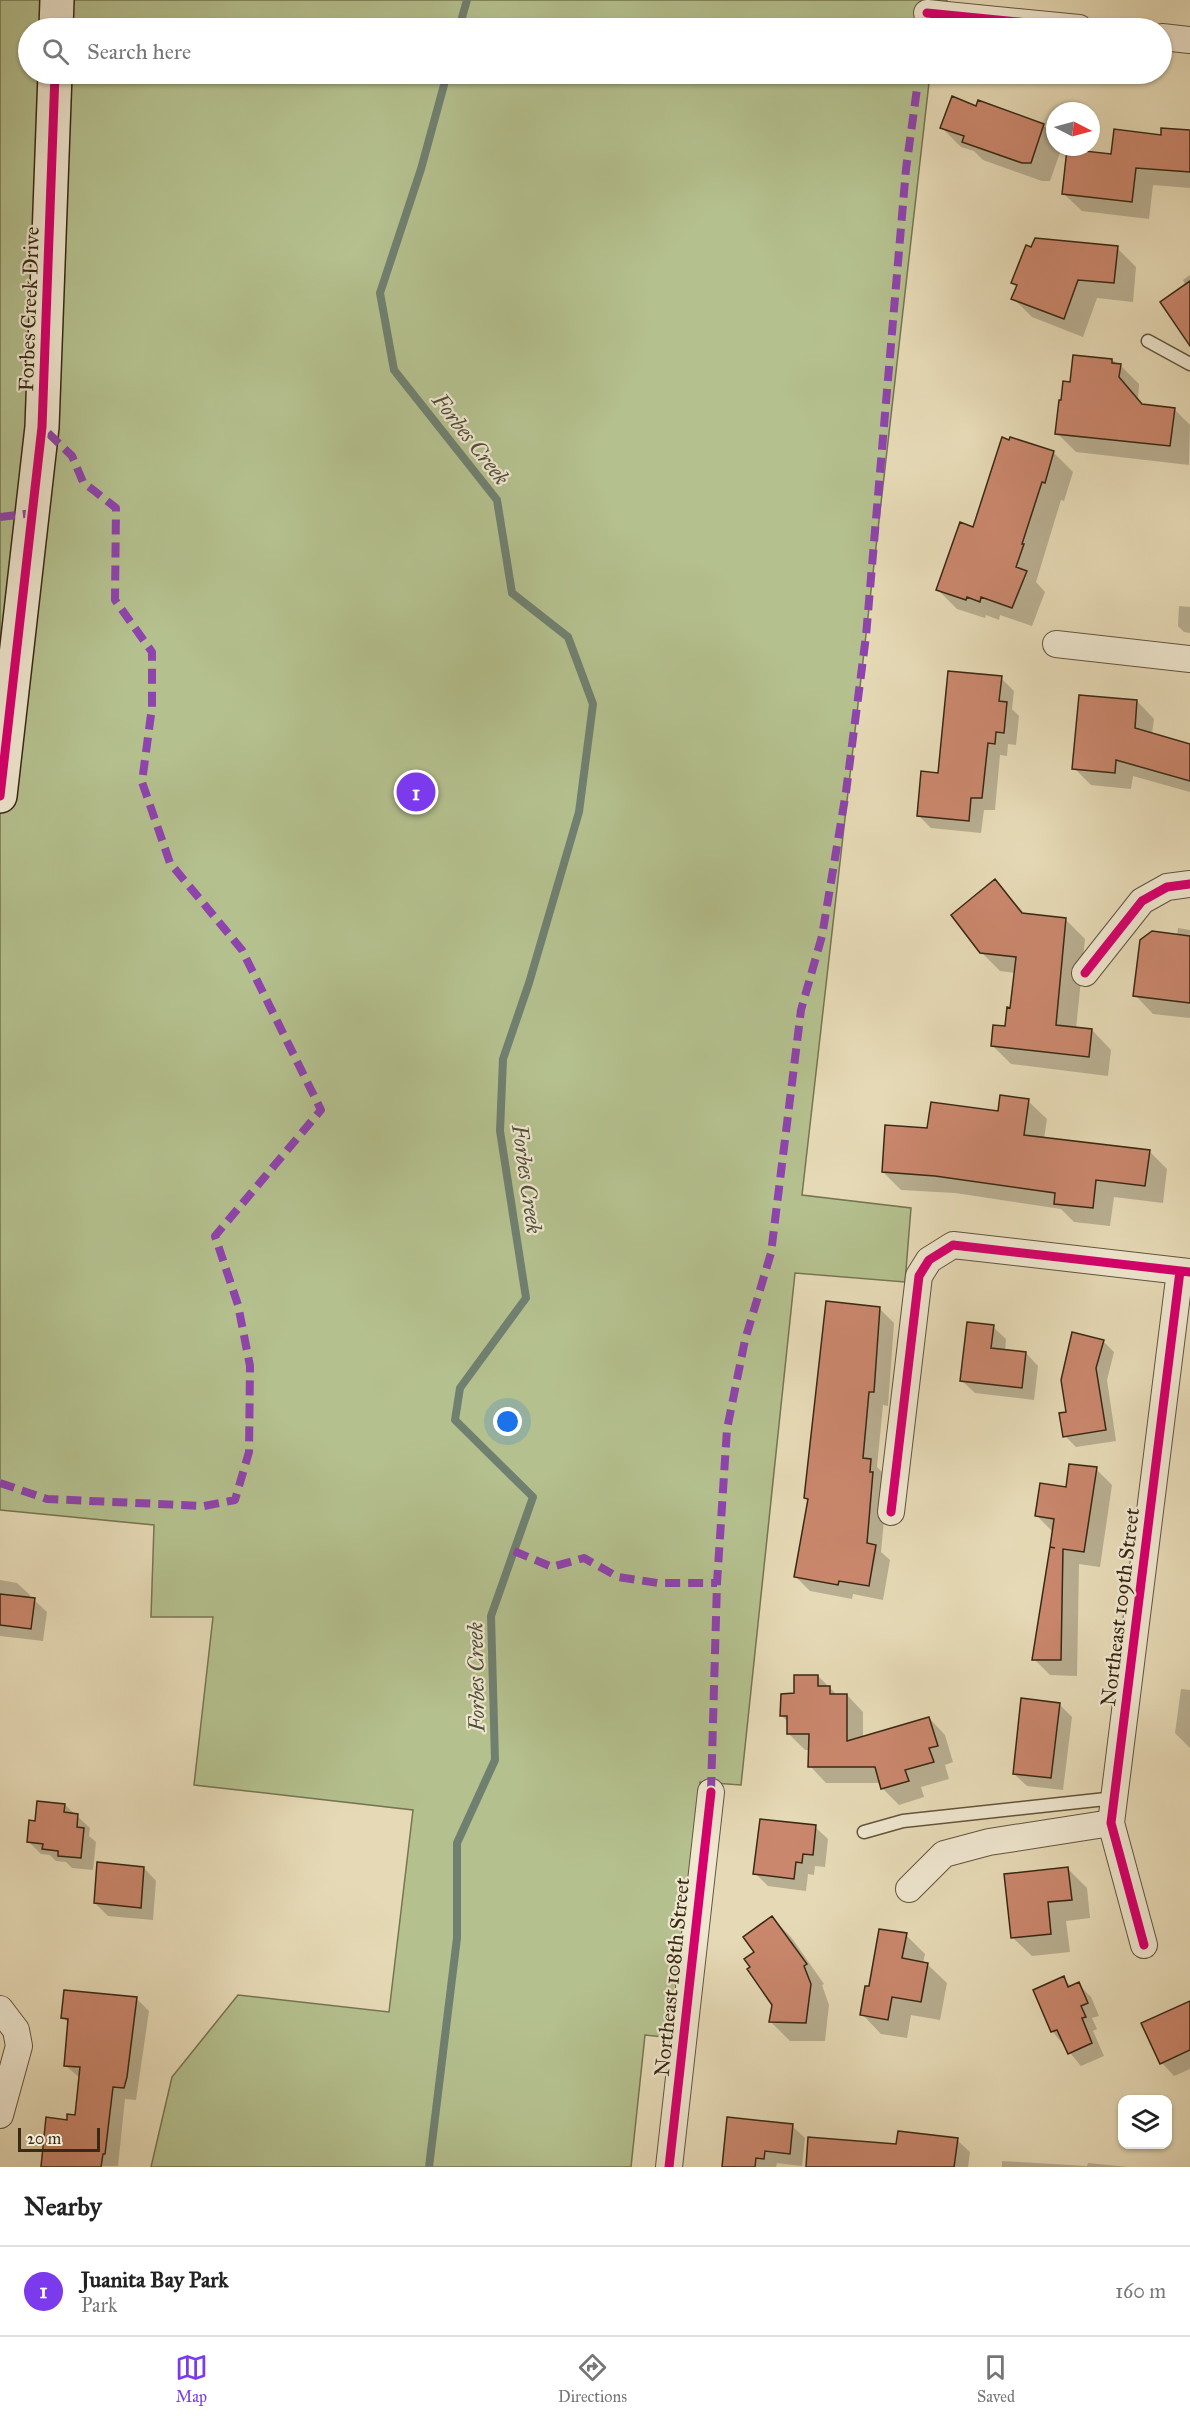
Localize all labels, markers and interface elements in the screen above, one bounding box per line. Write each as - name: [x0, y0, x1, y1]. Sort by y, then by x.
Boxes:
- search box: [18, 18, 1172, 84]
- icon: search: [39, 35, 72, 68]
- text: Search here: [87, 38, 191, 65]
- north arrow: [1046, 102, 1100, 156]
- street label: Forbes Creek Drive: [13, 226, 45, 392]
- water label: Forbes Creek: [426, 387, 516, 491]
- pin: 1: [396, 770, 436, 814]
- water label: Forbes Creek: [506, 1122, 548, 1235]
- your location: [493, 1407, 522, 1436]
- street label: Northeast 109th Street: [1095, 1506, 1145, 1708]
- water label: Forbes Creek: [462, 1622, 490, 1733]
- street label: Northeast 108th Street: [649, 1876, 695, 2078]
- map controls: [1118, 2095, 1172, 2149]
- button: layers: [1118, 2095, 1172, 2149]
- scale bar: [18, 2125, 100, 2152]
- text: 20 m: [27, 2129, 61, 2148]
- text: Nearby: [24, 2190, 102, 2222]
- text: Juanita Bay Park: [81, 2266, 228, 2293]
- text: 1: [40, 2279, 47, 2303]
- text: 160 m: [1115, 2279, 1166, 2303]
- text: Park: [81, 2293, 117, 2317]
- tab: Map: [175, 2351, 208, 2406]
- tab: Directions: [558, 2351, 627, 2406]
- tab: Saved: [977, 2351, 1015, 2406]

